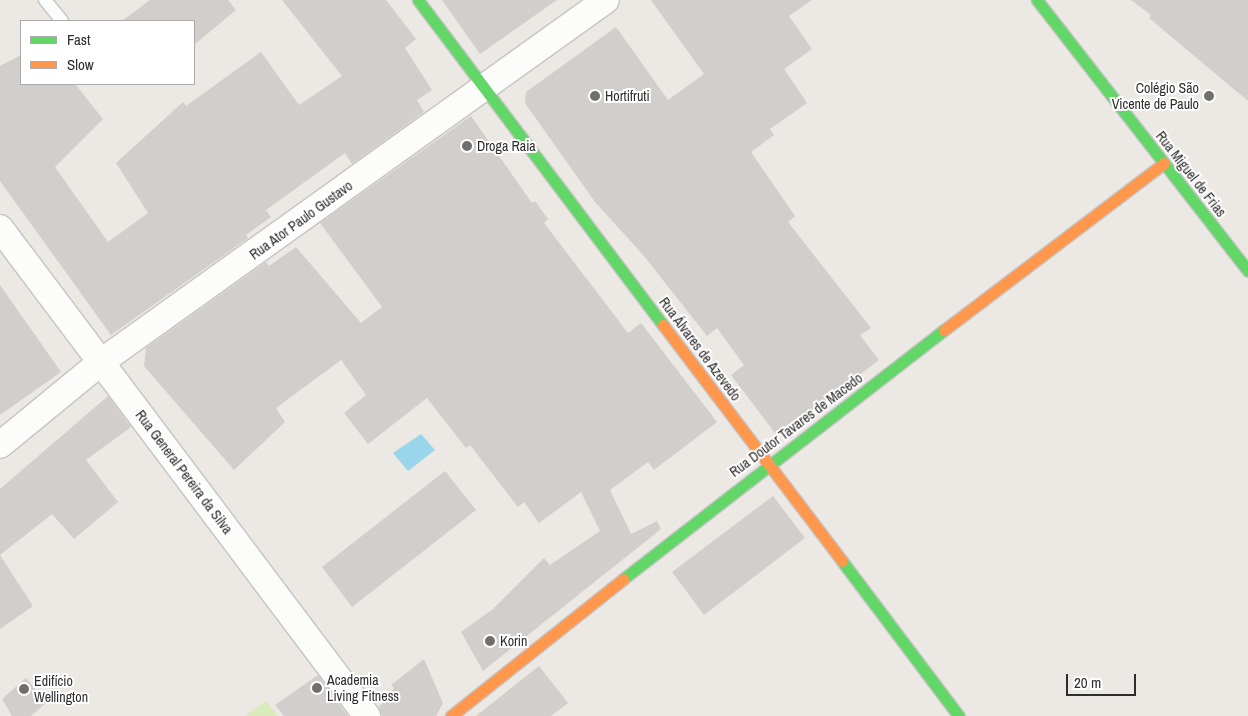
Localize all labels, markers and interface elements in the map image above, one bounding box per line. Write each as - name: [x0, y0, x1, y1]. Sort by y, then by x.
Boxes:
- legend: [20, 20, 195, 85]
- text: Fast: [67, 29, 90, 50]
- text: Slow: [67, 54, 94, 75]
- place label: Colégio São Vicente de Paulo: [1112, 80, 1199, 112]
- place label: Hortifruti: [605, 88, 650, 104]
- marker: Hortifruti: [589, 90, 601, 102]
- marker: Colégio São Vicente de Paulo: [1203, 90, 1215, 102]
- street label: Rua Miguel de Frias: [1152, 128, 1230, 220]
- place label: Droga Raia: [477, 138, 536, 154]
- marker: Droga Raia: [461, 140, 473, 152]
- street label: Rua Ator Paulo Gustavo: [246, 177, 356, 263]
- street label: Rua Álvares de Azevedo: [655, 293, 745, 405]
- street label: Rua Doutor Tavares de Macedo: [726, 369, 866, 481]
- street label: Rua General Pereira da Silva: [132, 407, 236, 537]
- place label: Korin: [500, 633, 527, 649]
- marker: Korin: [484, 635, 496, 647]
- scale bar: [1068, 664, 1138, 696]
- place label: Academia Living Fitness: [327, 672, 399, 704]
- text: 20 m: [1074, 672, 1101, 693]
- place label: Edifício Wellington: [34, 673, 88, 706]
- marker: Academia Living Fitness: [311, 682, 323, 694]
- marker: Edifício Wellington: [18, 683, 30, 695]

